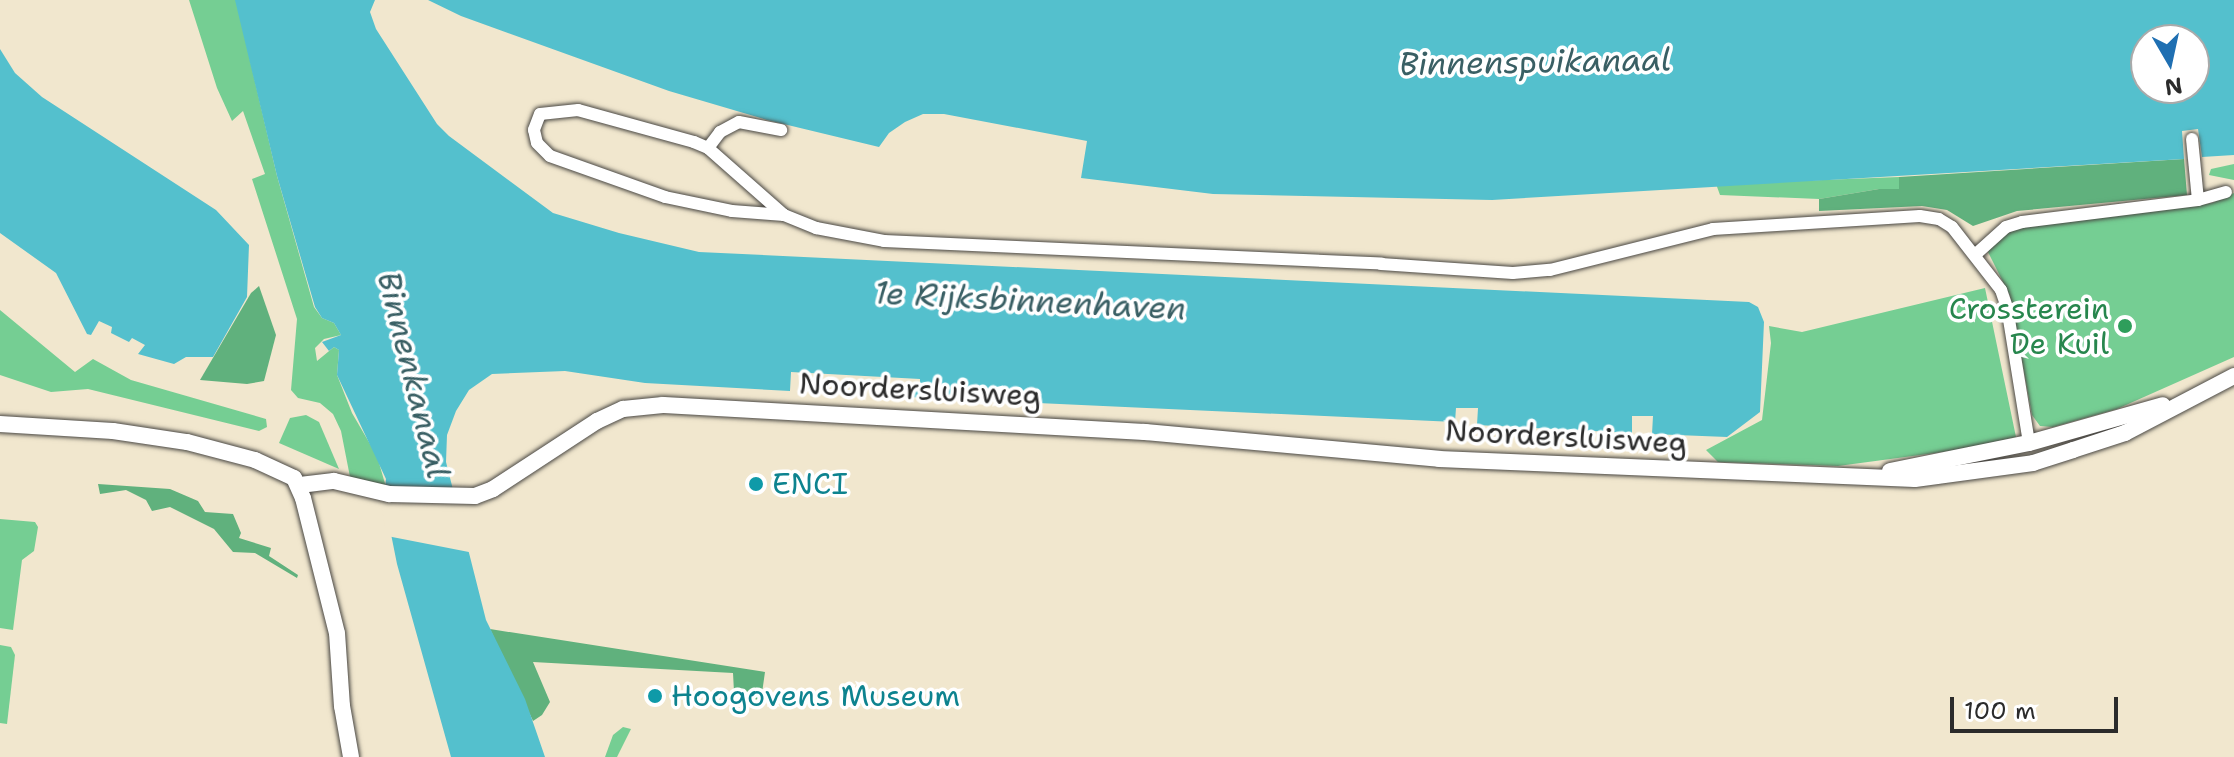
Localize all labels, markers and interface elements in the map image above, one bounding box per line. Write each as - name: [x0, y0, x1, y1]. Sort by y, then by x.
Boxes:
- north arrow: [2130, 24, 2210, 104]
- water label: Binnenspuikanaal: [1399, 40, 1671, 84]
- text: N: [2163, 71, 2184, 102]
- water label: Binnenkanaal: [369, 268, 457, 482]
- water label: 1e Rijksbinnenhaven: [873, 274, 1187, 328]
- place label: Crossterein De Kuil: [1949, 291, 2109, 362]
- marker: Crossterein De Kuil: [2116, 317, 2134, 335]
- street label: Noordersluisweg: [798, 366, 1042, 414]
- street label: Noordersluisweg: [1444, 413, 1688, 461]
- place label: ENCI: [772, 466, 848, 502]
- marker: ENCI: [747, 475, 765, 493]
- place label: Hoogovens Museum: [671, 678, 960, 714]
- scale bar: [1954, 681, 2122, 731]
- marker: Hoogovens Museum: [646, 687, 664, 705]
- text: 100 m: [1964, 695, 2036, 727]

